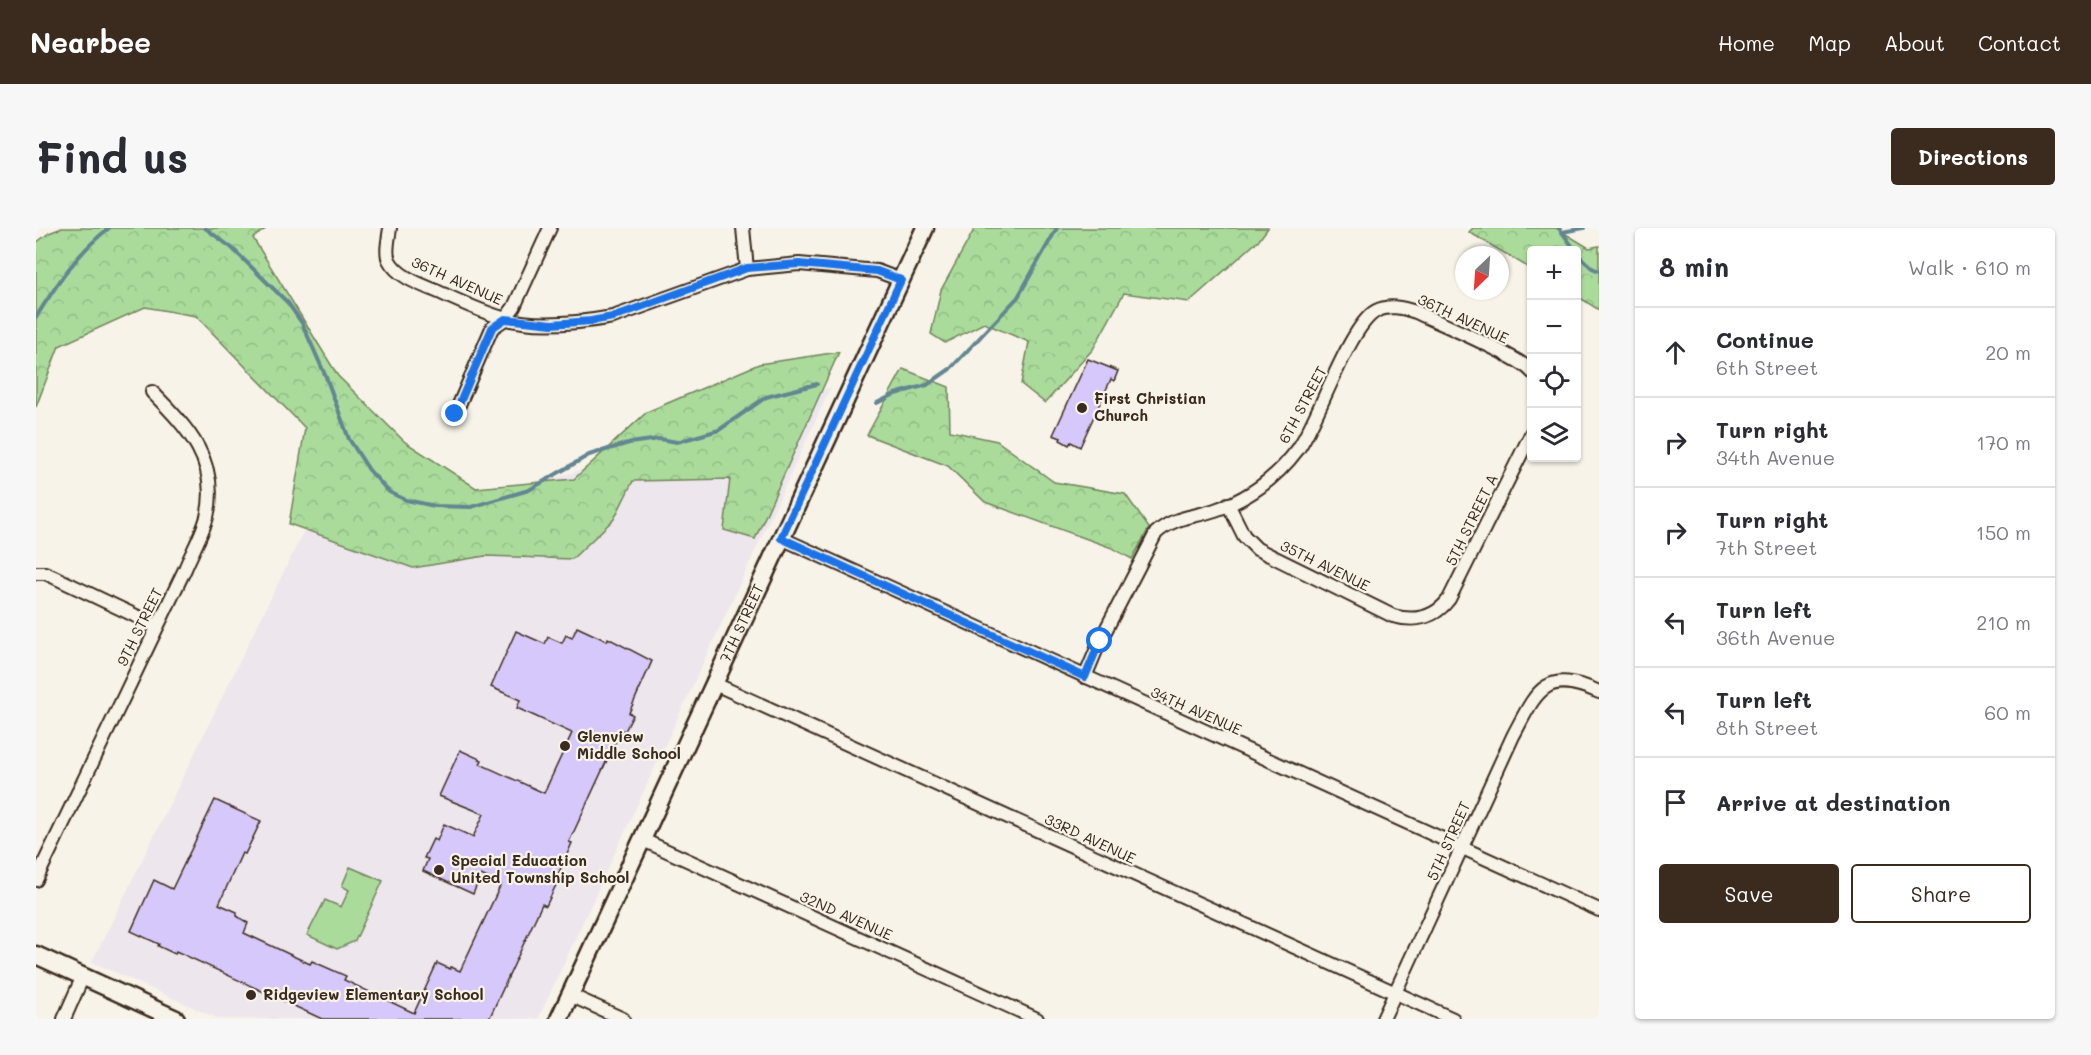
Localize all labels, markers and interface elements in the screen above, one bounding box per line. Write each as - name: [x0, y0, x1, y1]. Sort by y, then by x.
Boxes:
- text: Nearbee: [30, 24, 151, 60]
- text: Home: [1718, 29, 1775, 56]
- text: Map: [1808, 29, 1851, 56]
- text: About: [1884, 29, 1945, 56]
- text: Contact: [1978, 29, 2061, 56]
- button: Directions: [1891, 128, 2055, 185]
- text: Find us: [36, 129, 188, 184]
- north arrow: [1455, 246, 1509, 300]
- map controls: [1527, 246, 1581, 462]
- button: +: [1527, 246, 1581, 300]
- text: 8 min: [1659, 250, 1729, 284]
- street label: 36TH AVENUE: [409, 251, 506, 309]
- text: Walk · 610 m: [1908, 254, 2031, 280]
- street label: 36TH AVENUE: [1415, 288, 1512, 348]
- button: −: [1527, 300, 1581, 354]
- text: Continue: [1716, 325, 1814, 354]
- icon: ahead: [1659, 336, 1692, 369]
- text: 20 m: [1985, 339, 2031, 365]
- button: locate: [1527, 354, 1581, 408]
- text: 6th Street: [1716, 354, 1818, 380]
- street label: 6TH STREET: [1273, 362, 1331, 447]
- place label: First Christian Church: [1094, 388, 1206, 425]
- route end: [441, 400, 467, 426]
- marker: First Christian Church: [1075, 401, 1089, 415]
- button: layers: [1527, 408, 1581, 462]
- text: Turn right: [1716, 415, 1828, 444]
- icon: right: [1659, 426, 1692, 459]
- text: 170 m: [1976, 429, 2031, 455]
- text: 34th Avenue: [1716, 444, 1835, 470]
- street label: 5TH STREET A: [1440, 470, 1502, 569]
- text: Turn right: [1716, 505, 1828, 534]
- icon: right: [1659, 516, 1692, 549]
- text: 150 m: [1976, 519, 2031, 545]
- text: 7th Street: [1716, 534, 1817, 560]
- street label: 35TH AVENUE: [1277, 535, 1374, 596]
- street label: 7TH STREET: [714, 580, 768, 665]
- street label: 9TH STREET: [112, 584, 167, 669]
- text: Turn left: [1716, 595, 1812, 624]
- icon: left: [1659, 606, 1692, 639]
- text: 210 m: [1976, 609, 2031, 635]
- text: 36th Avenue: [1716, 624, 1835, 650]
- route start: [1086, 627, 1112, 653]
- street label: 34TH AVENUE: [1148, 681, 1245, 739]
- text: Turn left: [1716, 685, 1812, 714]
- icon: left: [1659, 696, 1692, 729]
- text: 60 m: [1984, 699, 2031, 725]
- text: 8th Street: [1716, 714, 1818, 740]
- place label: Glenview Middle School: [577, 726, 681, 763]
- marker: Glenview Middle School: [558, 739, 572, 753]
- icon: arrive: [1659, 786, 1692, 819]
- text: Arrive at destination: [1716, 788, 1951, 817]
- street label: 5TH STREET: [1422, 798, 1474, 883]
- street label: 33RD AVENUE: [1042, 808, 1140, 868]
- place label: Special Education United Township School: [451, 850, 629, 887]
- marker: Special Education United Township School: [432, 863, 446, 877]
- button: Save: [1659, 864, 1839, 923]
- button: Share: [1851, 864, 2031, 923]
- street label: 32ND AVENUE: [797, 886, 896, 945]
- place label: Ridgeview Elementary School: [263, 984, 484, 1004]
- marker: Ridgeview Elementary School: [244, 988, 258, 1002]

